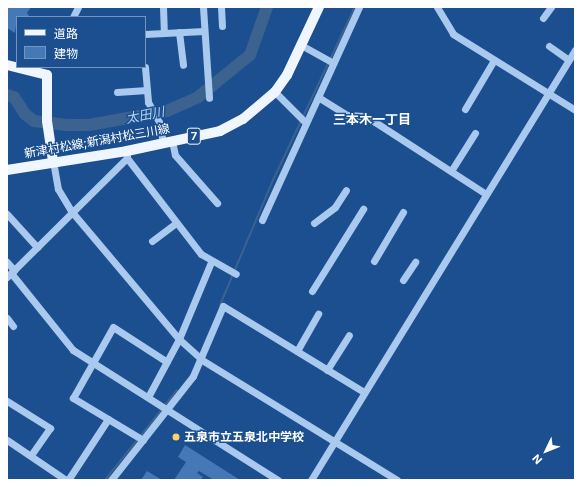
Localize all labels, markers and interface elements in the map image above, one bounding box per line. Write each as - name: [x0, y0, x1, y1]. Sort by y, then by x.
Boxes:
- legend: [16, 16, 146, 68]
- text: 道路: [54, 26, 78, 41]
- text: 建物: [54, 46, 78, 61]
- water label: 太田川: [124, 104, 166, 126]
- district label: 三本木一丁目: [333, 111, 411, 127]
- street label: 新津村松線;新潟村松三川線: [23, 121, 171, 161]
- road number: 7: [186, 127, 202, 145]
- place label: 五泉市立五泉北中学校: [184, 430, 304, 444]
- north arrow: [526, 431, 566, 471]
- marker: 五泉市立五泉北中学校: [171, 432, 181, 442]
- text: N: [529, 451, 545, 467]

